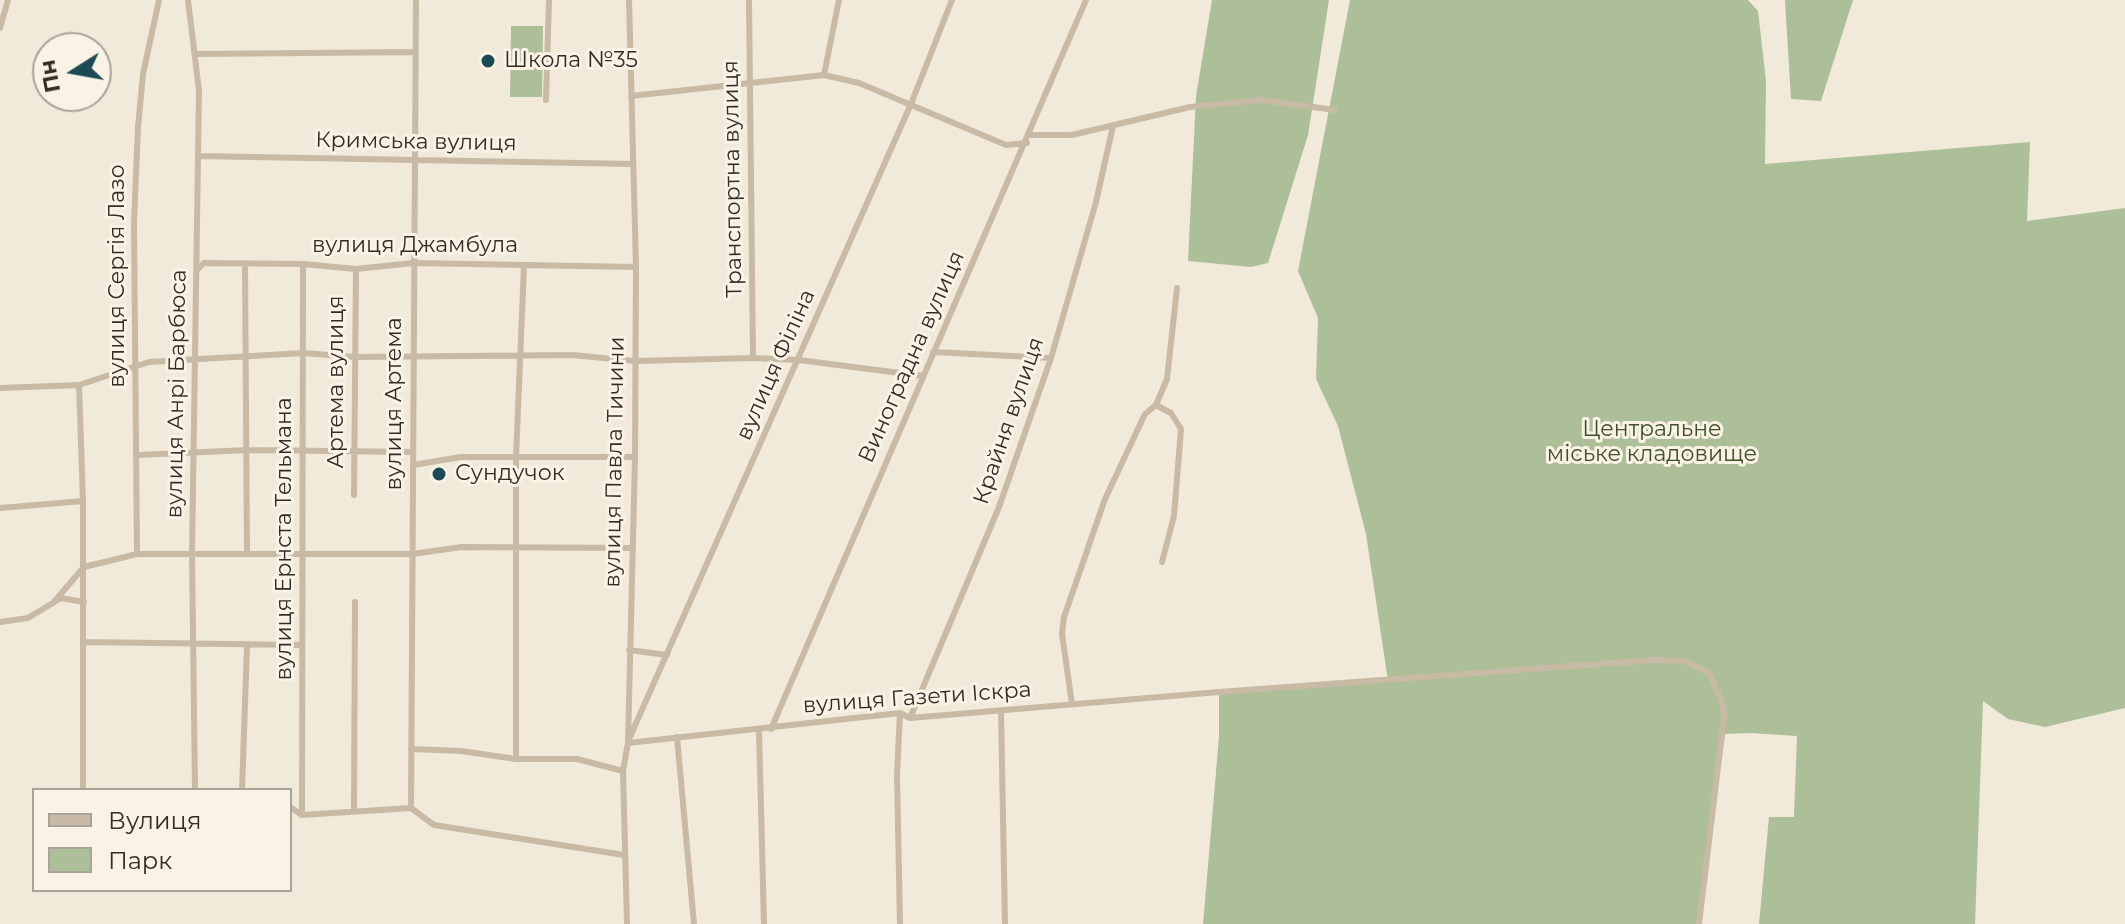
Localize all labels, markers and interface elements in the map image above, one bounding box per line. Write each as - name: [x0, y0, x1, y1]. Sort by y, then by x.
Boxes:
- north arrow: [32, 32, 112, 112]
- place label: Школа №35: [504, 48, 638, 74]
- marker: Школа №35: [479, 52, 497, 70]
- text: Пн: [34, 57, 66, 95]
- street label: Транспортна вулиця: [718, 60, 748, 298]
- street label: Кримська вулиця: [315, 127, 517, 157]
- street label: вулиця Сергія Лазо: [105, 164, 131, 388]
- street label: вулиця Джамбула: [312, 233, 518, 259]
- street label: Виноградна вулиця: [853, 247, 971, 467]
- street label: вулиця Анрі Барбюса: [162, 269, 192, 519]
- street label: вулиця Філіна: [731, 286, 821, 444]
- street label: Артема вулиця: [324, 295, 350, 469]
- street label: вулиця Артема: [382, 317, 408, 491]
- street label: Крайня вулиця: [968, 334, 1050, 508]
- street label: вулиця Павла Тичини: [600, 336, 630, 588]
- street label: вулиця Ернста Тельмана: [272, 397, 298, 681]
- park label: Центральне міське кладовище: [1547, 417, 1757, 468]
- place label: Сундучок: [455, 461, 564, 487]
- marker: Сундучок: [430, 465, 448, 483]
- street label: вулиця Газети Іскра: [802, 677, 1032, 719]
- legend: [32, 788, 292, 892]
- text: Вулиця: [108, 806, 201, 835]
- text: Парк: [108, 846, 172, 875]

